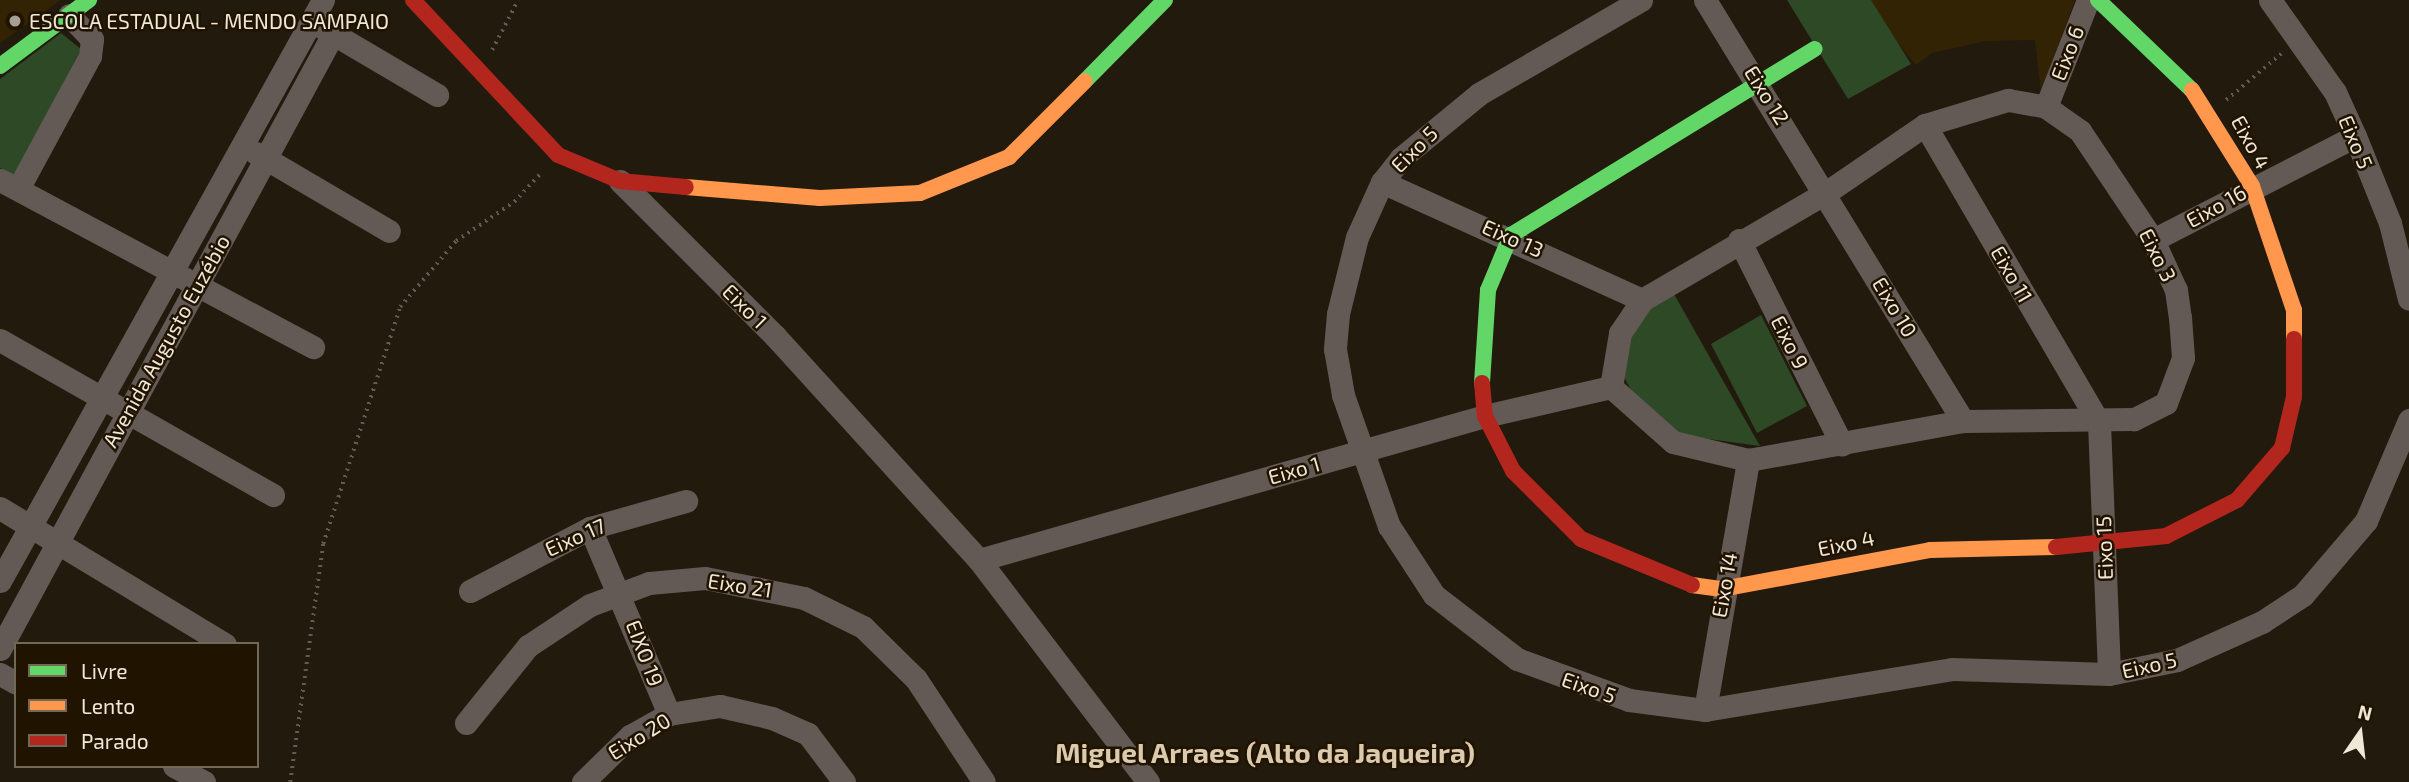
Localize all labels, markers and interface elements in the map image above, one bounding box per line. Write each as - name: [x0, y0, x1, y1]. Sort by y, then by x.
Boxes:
- place label: ESCOLA ESTADUAL - MENDO SAMPAIO: [29, 8, 390, 34]
- marker: ESCOLA ESTADUAL - MENDO SAMPAIO: [7, 13, 23, 29]
- street label: Eixo 6: [2045, 22, 2089, 84]
- street label: Eixo 12: [1739, 61, 1795, 129]
- street label: Eixo 4: [2226, 111, 2276, 173]
- street label: Eixo 5: [2334, 111, 2378, 173]
- street label: Eixo 5: [1385, 120, 1443, 178]
- street label: Eixo 16: [2182, 179, 2250, 233]
- street label: Eixo 13: [1478, 213, 1548, 263]
- street label: Eixo 3: [2134, 224, 2182, 286]
- street label: Avenida Augusto Euzébio: [97, 230, 235, 452]
- street label: Eixo 11: [1986, 241, 2038, 307]
- street label: Eixo 10: [1867, 272, 1923, 342]
- street label: Eixo 1: [717, 278, 773, 334]
- street label: Eixo 9: [1766, 311, 1814, 373]
- street label: Eixo 1: [1265, 451, 1323, 489]
- street label: Eixo 17: [541, 513, 609, 561]
- street label: Eixo 15: [2090, 516, 2118, 580]
- street label: Eixo 4: [1815, 525, 1877, 561]
- street label: Eixo 14: [1706, 550, 1742, 620]
- street label: Eixo 21: [706, 568, 774, 602]
- street label: EIXO 19: [621, 616, 669, 690]
- legend: [14, 642, 259, 768]
- street label: Eixo 5: [2119, 646, 2179, 684]
- text: Livre: [81, 658, 128, 683]
- street label: Eixo 5: [1559, 666, 1619, 708]
- text: Lento: [81, 693, 135, 718]
- north arrow: [2325, 698, 2395, 768]
- text: N: [2356, 699, 2375, 725]
- street label: Eixo 20: [603, 707, 675, 765]
- text: Parado: [81, 728, 149, 753]
- district label: Miguel Arraes (Alto da Jaqueira): [1054, 735, 1476, 769]

